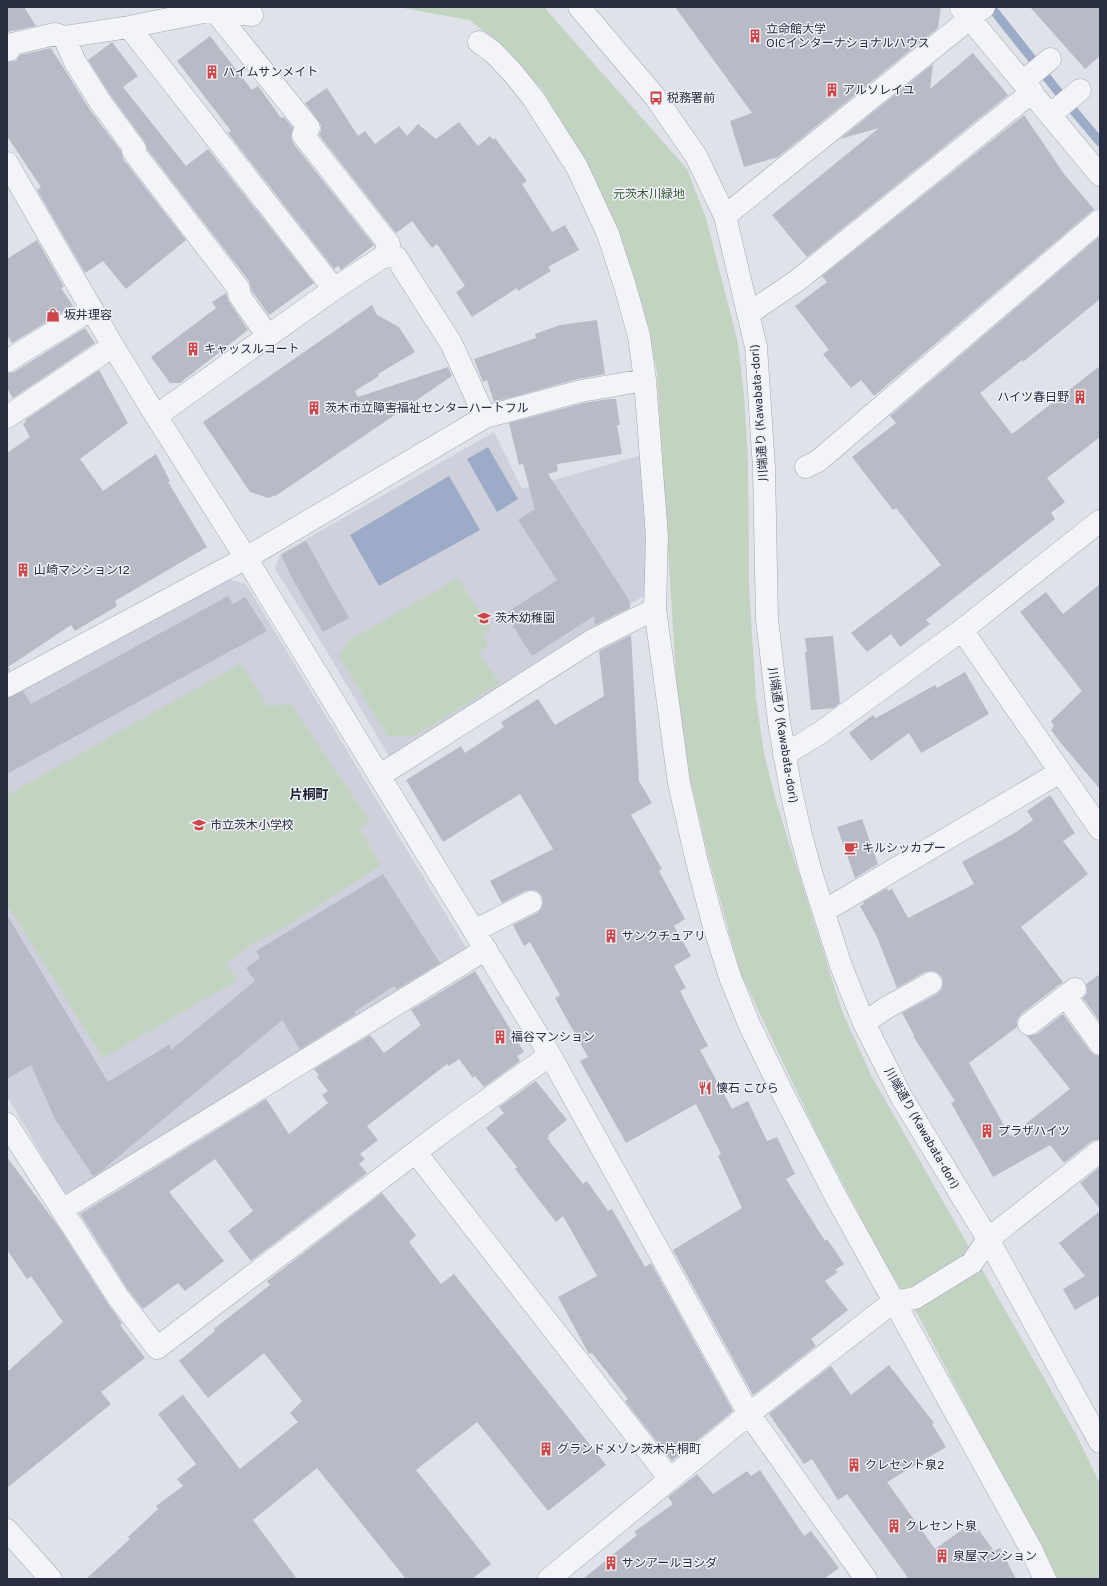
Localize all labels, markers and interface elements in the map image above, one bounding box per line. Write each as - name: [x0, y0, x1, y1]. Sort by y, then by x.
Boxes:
- place label: 立命館大学 OICインターナショナルハウス: [766, 22, 930, 52]
- building icon: 立命館大学 OICインターナショナルハウス: [747, 28, 763, 44]
- building icon: ハイムサンメイト: [204, 64, 220, 80]
- place label: ハイムサンメイト: [223, 65, 318, 81]
- building icon: アルソレイユ: [824, 82, 840, 98]
- place label: アルソレイユ: [843, 83, 915, 99]
- bus stop icon: 税務署前: [648, 90, 664, 106]
- place label: 税務署前: [667, 91, 715, 107]
- park label: 元茨木川緑地: [613, 187, 685, 203]
- shop icon: 坂井理容: [45, 307, 61, 323]
- place label: 坂井理容: [64, 308, 112, 324]
- building icon: キャッスルコート: [185, 341, 201, 357]
- place label: キャッスルコート: [204, 342, 300, 358]
- street label: 川端通り (Kawabata-dori): [747, 344, 773, 482]
- building icon: ハイツ春日野: [1072, 389, 1088, 405]
- place label: ハイツ春日野: [997, 390, 1069, 406]
- building icon: 茨木市立障害福祉センターハートフル: [306, 400, 322, 416]
- place label: 茨木市立障害福祉センターハートフル: [325, 401, 529, 417]
- building icon: 山崎マンション12: [15, 562, 31, 578]
- place label: 山崎マンション12: [34, 563, 130, 579]
- school or university icon: 茨木幼稚園: [476, 610, 492, 626]
- place label: 茨木幼稚園: [495, 611, 555, 627]
- street label: 川端通り (Kawabata-dori): [763, 666, 801, 804]
- district label: 片桐町: [289, 788, 329, 804]
- school or university icon: 市立茨木小学校: [191, 817, 207, 833]
- place label: 市立茨木小学校: [210, 818, 294, 834]
- cafe icon: キルシッカプー: [843, 840, 859, 856]
- place label: キルシッカプー: [862, 841, 946, 857]
- building icon: サンクチュアリ: [603, 928, 619, 944]
- place label: サンクチュアリ: [622, 929, 706, 945]
- building icon: 福谷マンション: [492, 1029, 508, 1045]
- place label: 福谷マンション: [511, 1030, 595, 1046]
- street label: 川端通り (Kawabata-dori): [880, 1065, 962, 1192]
- restaurant icon: 懐石 こびら: [697, 1080, 713, 1096]
- place label: 懐石 こびら: [716, 1081, 779, 1097]
- building icon: プラザハイツ: [979, 1123, 995, 1139]
- place label: プラザハイツ: [998, 1124, 1070, 1140]
- building icon: グランドメゾン茨木片桐町: [538, 1441, 554, 1457]
- place label: グランドメゾン茨木片桐町: [557, 1442, 701, 1458]
- building icon: クレセント泉2: [846, 1457, 862, 1473]
- place label: クレセント泉2: [865, 1458, 944, 1474]
- building icon: クレセント泉: [886, 1518, 902, 1534]
- place label: クレセント泉: [905, 1519, 977, 1535]
- building icon: 泉屋マンション: [934, 1548, 950, 1564]
- place label: 泉屋マンション: [953, 1549, 1037, 1565]
- building icon: サンアールヨシダ: [603, 1555, 619, 1571]
- place label: サンアールヨシダ: [622, 1556, 717, 1572]

